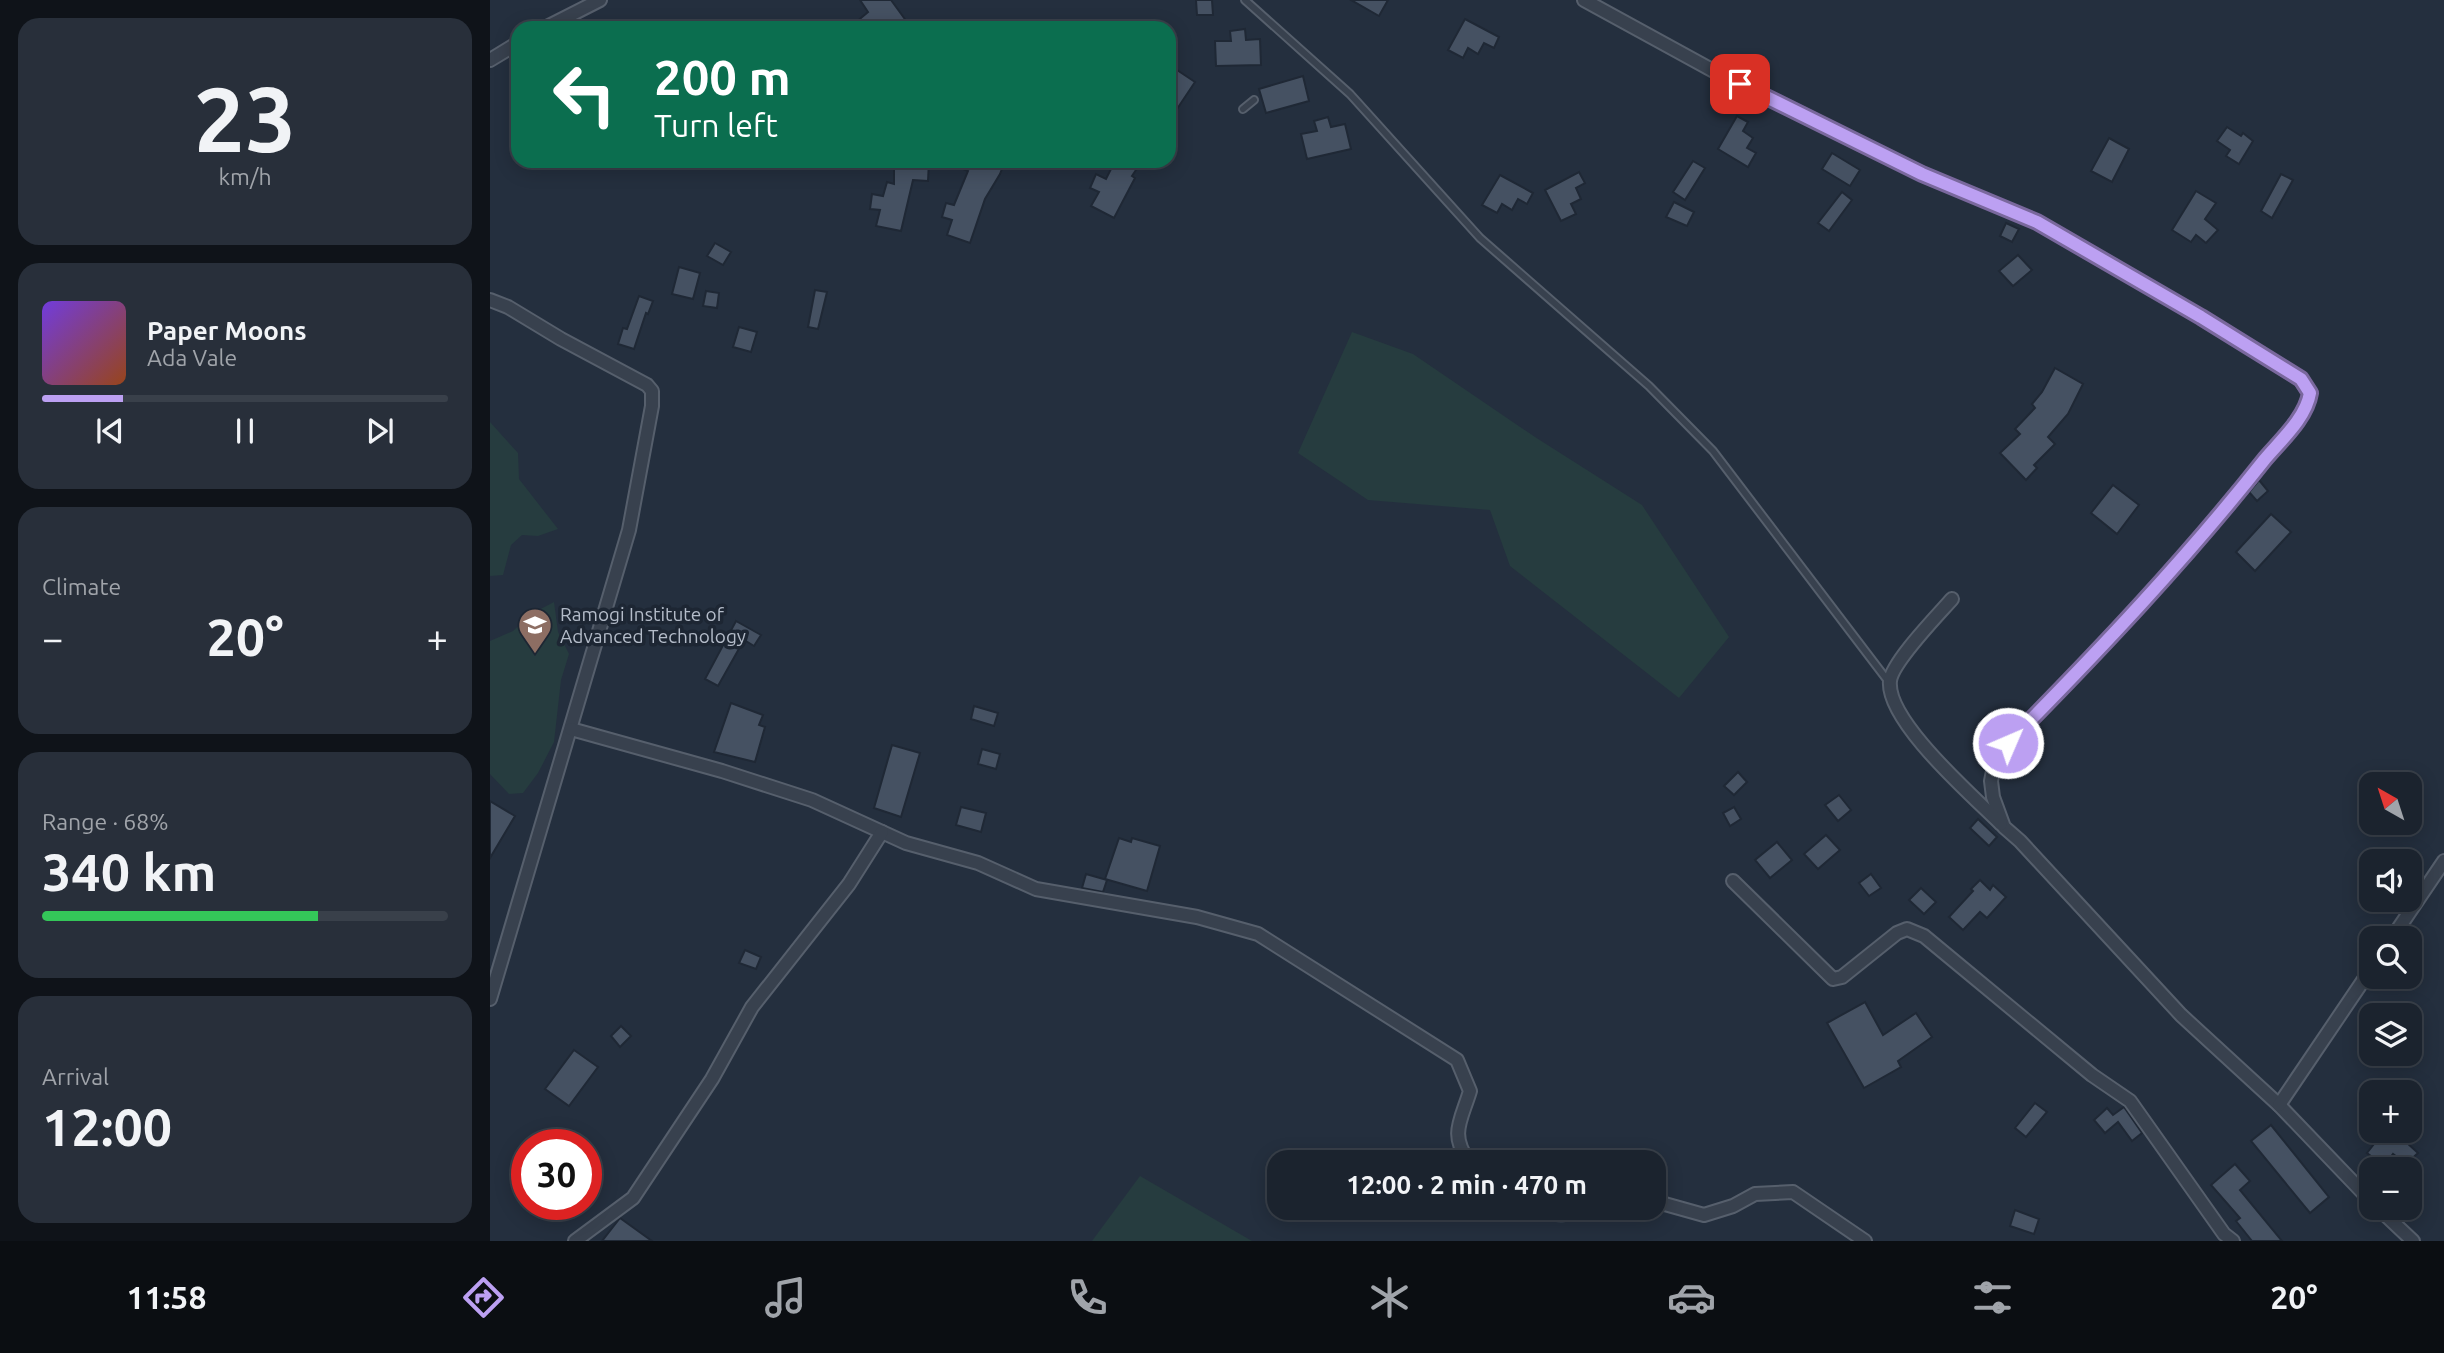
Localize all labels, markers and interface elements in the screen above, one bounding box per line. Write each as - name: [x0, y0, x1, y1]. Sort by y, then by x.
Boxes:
- icon: left: [539, 49, 630, 140]
- text: 200 m: [654, 49, 791, 104]
- pin: [1710, 54, 1770, 114]
- icon: arrive: [1721, 65, 1759, 103]
- text: 23: [194, 67, 296, 169]
- text: Turn left: [654, 107, 778, 143]
- text: km/h: [218, 164, 272, 189]
- text: Paper Moons: [147, 316, 306, 345]
- text: Ada Vale: [147, 345, 237, 370]
- icon: previous: [91, 412, 129, 450]
- icon: pause: [226, 412, 264, 450]
- icon: next: [361, 412, 399, 450]
- text: Climate: [42, 574, 121, 599]
- place label: Ramogi Institute of Advanced Technology: [560, 603, 746, 647]
- school or university icon: Ramogi Institute of Advanced Technology: [516, 606, 554, 655]
- text: 20°: [206, 608, 284, 666]
- text: −: [42, 617, 63, 659]
- text: +: [427, 617, 448, 659]
- position arrow: [1971, 706, 2045, 780]
- north arrow: [2359, 772, 2422, 835]
- map controls: [2359, 772, 2422, 1220]
- text: Range · 68%: [42, 809, 169, 834]
- text: 340 km: [42, 843, 216, 901]
- button: sound: [2359, 849, 2422, 912]
- button: search: [2359, 926, 2422, 989]
- button: layers: [2359, 1003, 2422, 1066]
- text: Arrival: [42, 1064, 109, 1089]
- button: +: [2359, 1080, 2422, 1143]
- text: 12:00: [42, 1098, 172, 1156]
- speed limit sign: 30: [511, 1129, 602, 1220]
- button: −: [2359, 1157, 2422, 1220]
- text: 12:00 · 2 min · 470 m: [1346, 1170, 1587, 1199]
- icon: directions: [459, 1273, 508, 1322]
- icon: music: [761, 1273, 810, 1322]
- icon: phone: [1063, 1273, 1112, 1322]
- icon: climate: [1365, 1273, 1414, 1322]
- icon: car: [1667, 1273, 1716, 1322]
- icon: filters: [1968, 1273, 2017, 1322]
- text: 11:58: [126, 1279, 206, 1315]
- text: 20°: [2270, 1279, 2318, 1315]

